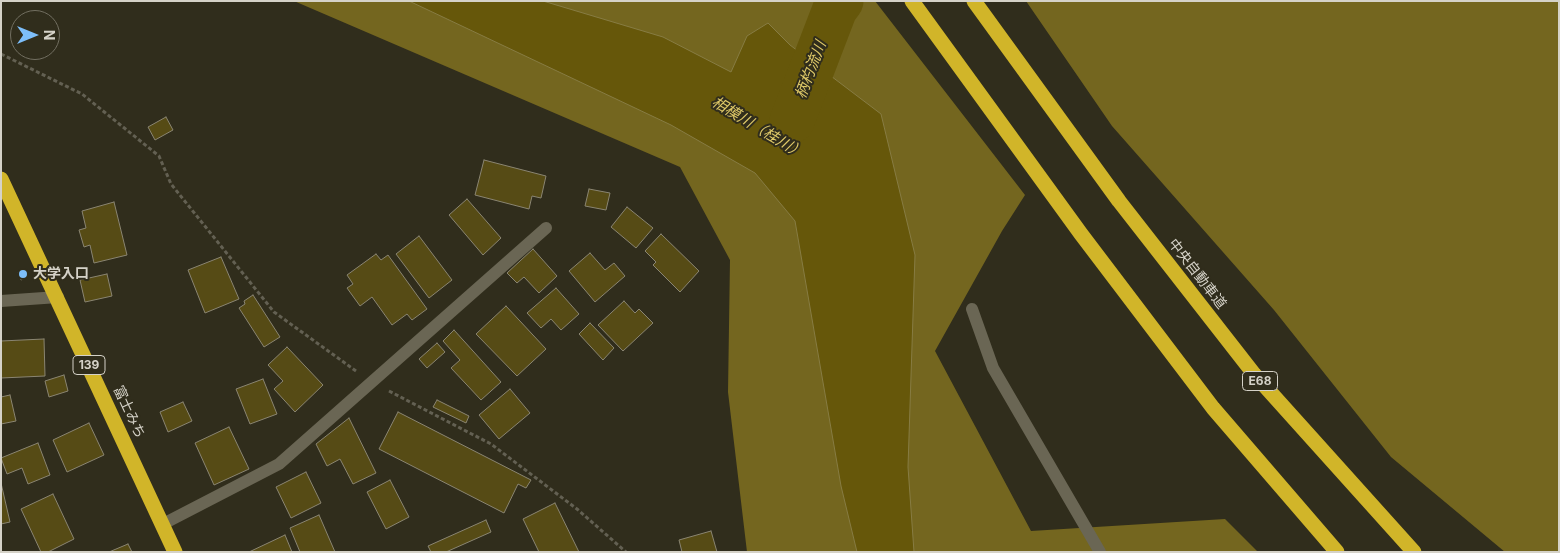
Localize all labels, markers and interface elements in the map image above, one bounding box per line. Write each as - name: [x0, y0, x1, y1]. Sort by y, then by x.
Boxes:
- north arrow: [10, 10, 60, 60]
- text: N: [41, 30, 58, 40]
- water label: 柄杓流川: [792, 39, 830, 101]
- water label: 相模川（桂川）: [708, 93, 808, 163]
- street label: 中央自動車道: [1165, 236, 1229, 312]
- place label: 大学入口: [33, 266, 89, 282]
- marker: 大学入口: [17, 268, 29, 280]
- road number: 139: [73, 356, 105, 374]
- road number: E68: [1242, 372, 1278, 391]
- street label: 富士みち: [110, 383, 148, 441]

